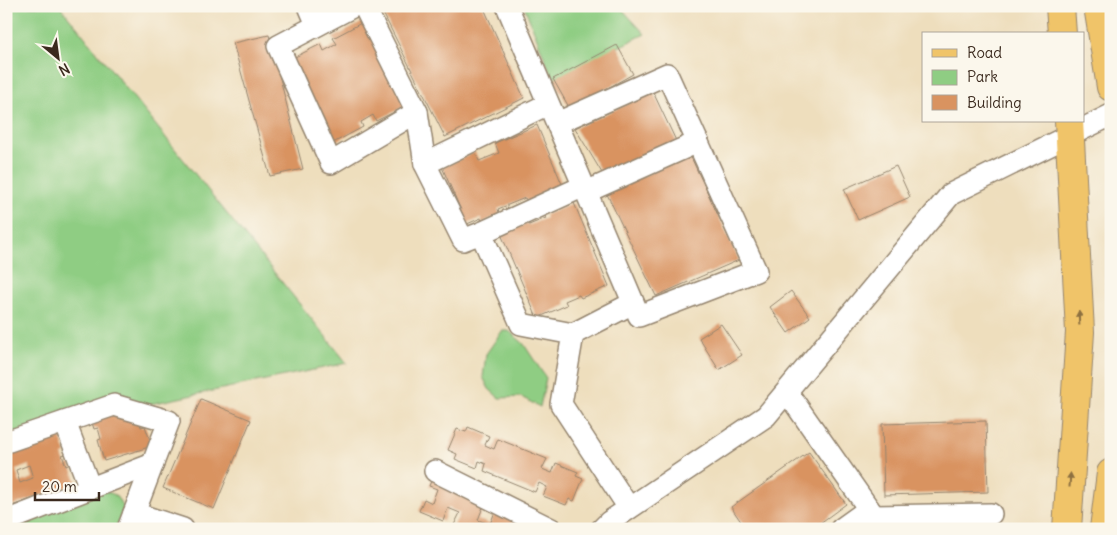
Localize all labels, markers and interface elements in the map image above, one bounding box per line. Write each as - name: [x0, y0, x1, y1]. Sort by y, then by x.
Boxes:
- north arrow: [32, 32, 82, 82]
- legend: [922, 32, 1084, 122]
- text: Road: [967, 43, 1002, 62]
- text: N: [56, 59, 73, 80]
- text: Park: [967, 67, 998, 86]
- text: Building: [967, 93, 1022, 112]
- one-way arrow: [1075, 310, 1083, 326]
- scale bar: [35, 470, 99, 502]
- one-way arrow: [1066, 472, 1074, 488]
- text: 20 m: [42, 477, 77, 496]

